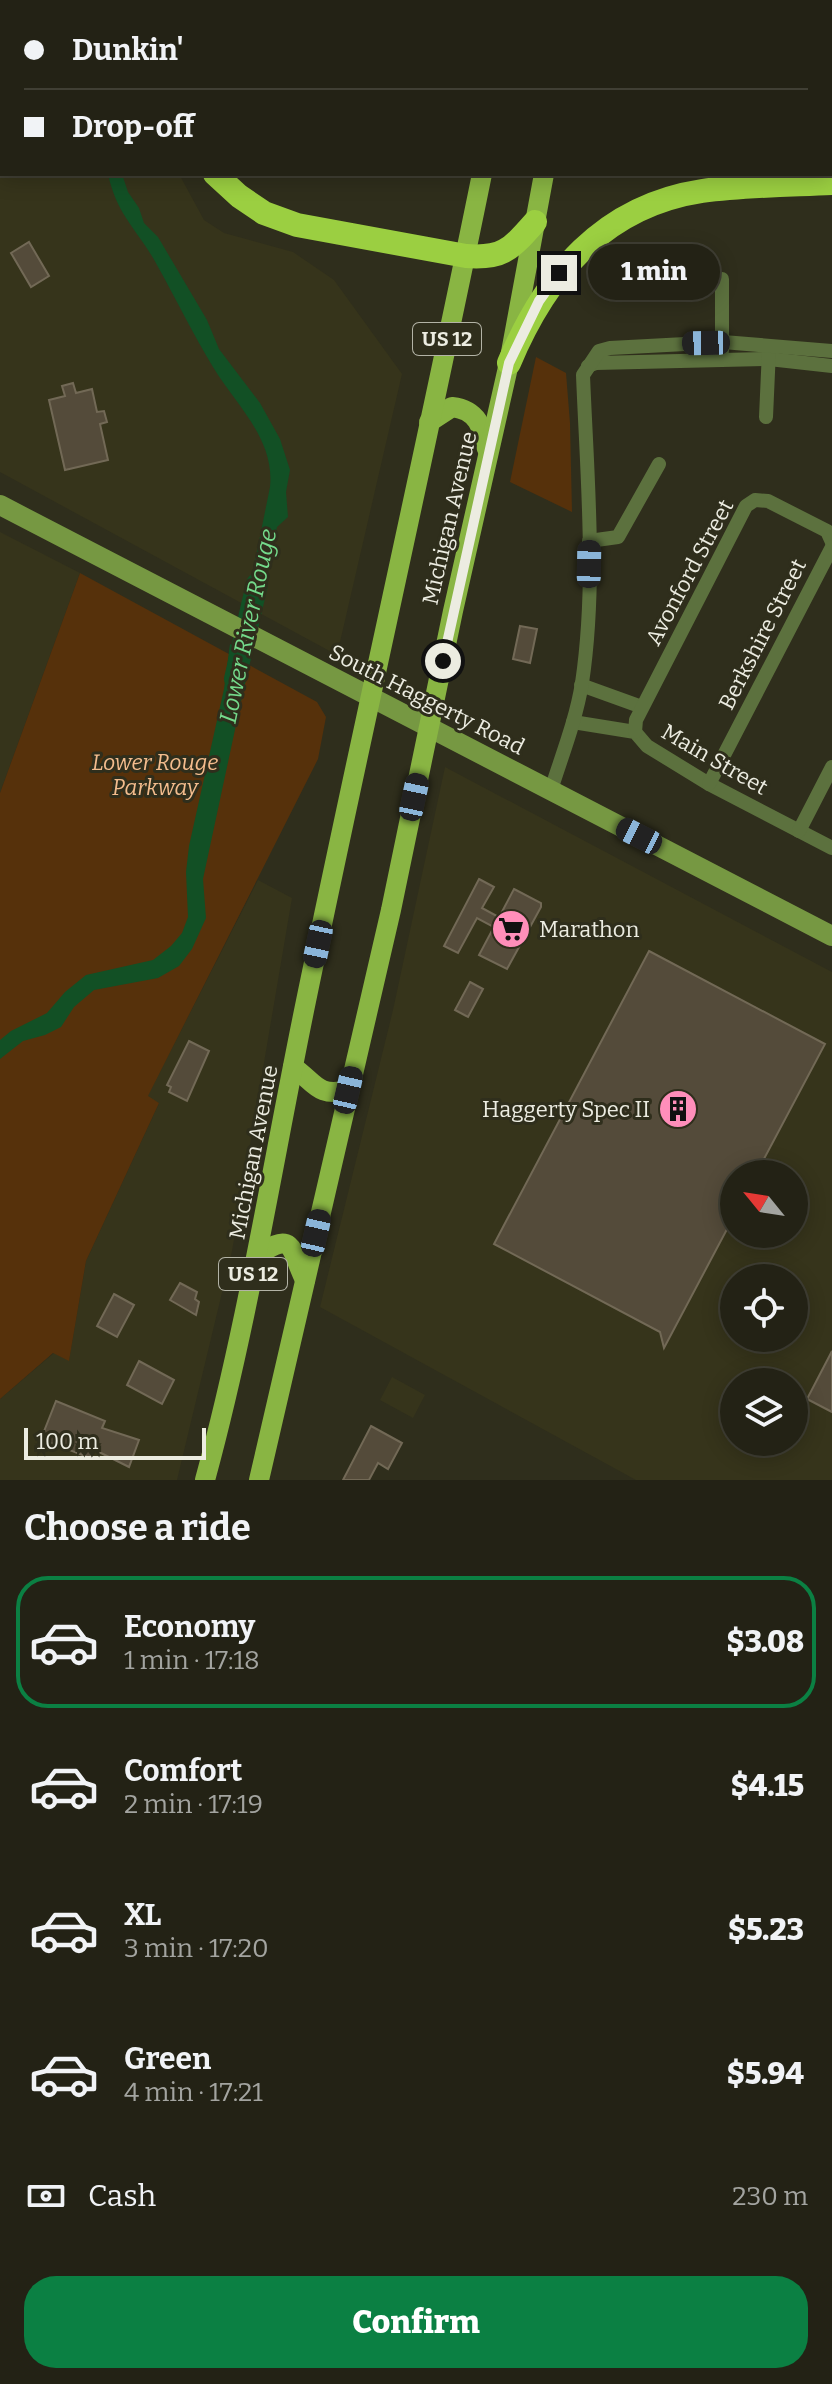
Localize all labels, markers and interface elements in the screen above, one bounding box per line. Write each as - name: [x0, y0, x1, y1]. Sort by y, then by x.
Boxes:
- text: Dunkin': [72, 32, 184, 68]
- text: Drop-off: [72, 109, 194, 145]
- callout: 1 min: [587, 245, 719, 301]
- route end: [541, 255, 577, 291]
- text: 1 min: [621, 256, 687, 287]
- road number: US 12: [413, 323, 481, 355]
- car: [682, 331, 730, 355]
- street label: Michigan Avenue: [416, 429, 483, 607]
- street label: Avonford Street: [640, 495, 739, 650]
- water label: Lower River Rouge: [214, 526, 282, 726]
- car: [577, 540, 601, 588]
- street label: Berkshire Street: [713, 554, 812, 714]
- street label: South Haggerty Road: [324, 638, 529, 760]
- route start: [425, 643, 461, 679]
- street label: Main Street: [657, 718, 773, 801]
- park label: Lower Rouge Parkway: [92, 749, 218, 801]
- car: [397, 771, 431, 823]
- car: [612, 814, 666, 858]
- supermarket icon: Marathon: [490, 908, 532, 950]
- place label: Marathon: [539, 916, 639, 943]
- car: [301, 918, 335, 970]
- street label: Michigan Avenue: [223, 1063, 284, 1242]
- car: [331, 1064, 365, 1116]
- building icon: Haggerty Spec II: [657, 1088, 699, 1130]
- place label: Haggerty Spec II: [482, 1096, 650, 1123]
- north arrow: [720, 1160, 808, 1248]
- map controls: [720, 1160, 808, 1456]
- car: [299, 1207, 333, 1259]
- road number: US 12: [219, 1258, 287, 1290]
- button: locate: [720, 1264, 808, 1352]
- button: layers: [720, 1368, 808, 1456]
- scale bar: [24, 1424, 206, 1460]
- text: 100 m: [36, 1428, 99, 1455]
- text: Choose a ride: [24, 1506, 251, 1550]
- icon: car: [28, 1606, 100, 1678]
- text: Economy: [124, 1609, 255, 1645]
- text: $3.08: [727, 1624, 804, 1660]
- text: 1 min · 17:18: [124, 1645, 260, 1676]
- icon: car: [28, 1750, 100, 1822]
- text: Comfort: [124, 1753, 242, 1789]
- text: $4.15: [731, 1768, 804, 1804]
- text: 2 min · 17:19: [124, 1789, 263, 1820]
- icon: car: [28, 1894, 100, 1966]
- text: XL: [124, 1897, 161, 1933]
- text: $5.23: [728, 1912, 804, 1948]
- text: 3 min · 17:20: [124, 1933, 269, 1964]
- icon: car: [28, 2038, 100, 2110]
- text: Green: [124, 2041, 211, 2077]
- text: $5.94: [727, 2056, 804, 2092]
- text: 4 min · 17:21: [124, 2077, 263, 2108]
- icon: cash: [24, 2174, 68, 2218]
- text: Cash: [88, 2178, 156, 2214]
- text: 230 m: [732, 2181, 808, 2212]
- button: Confirm: [24, 2276, 808, 2368]

